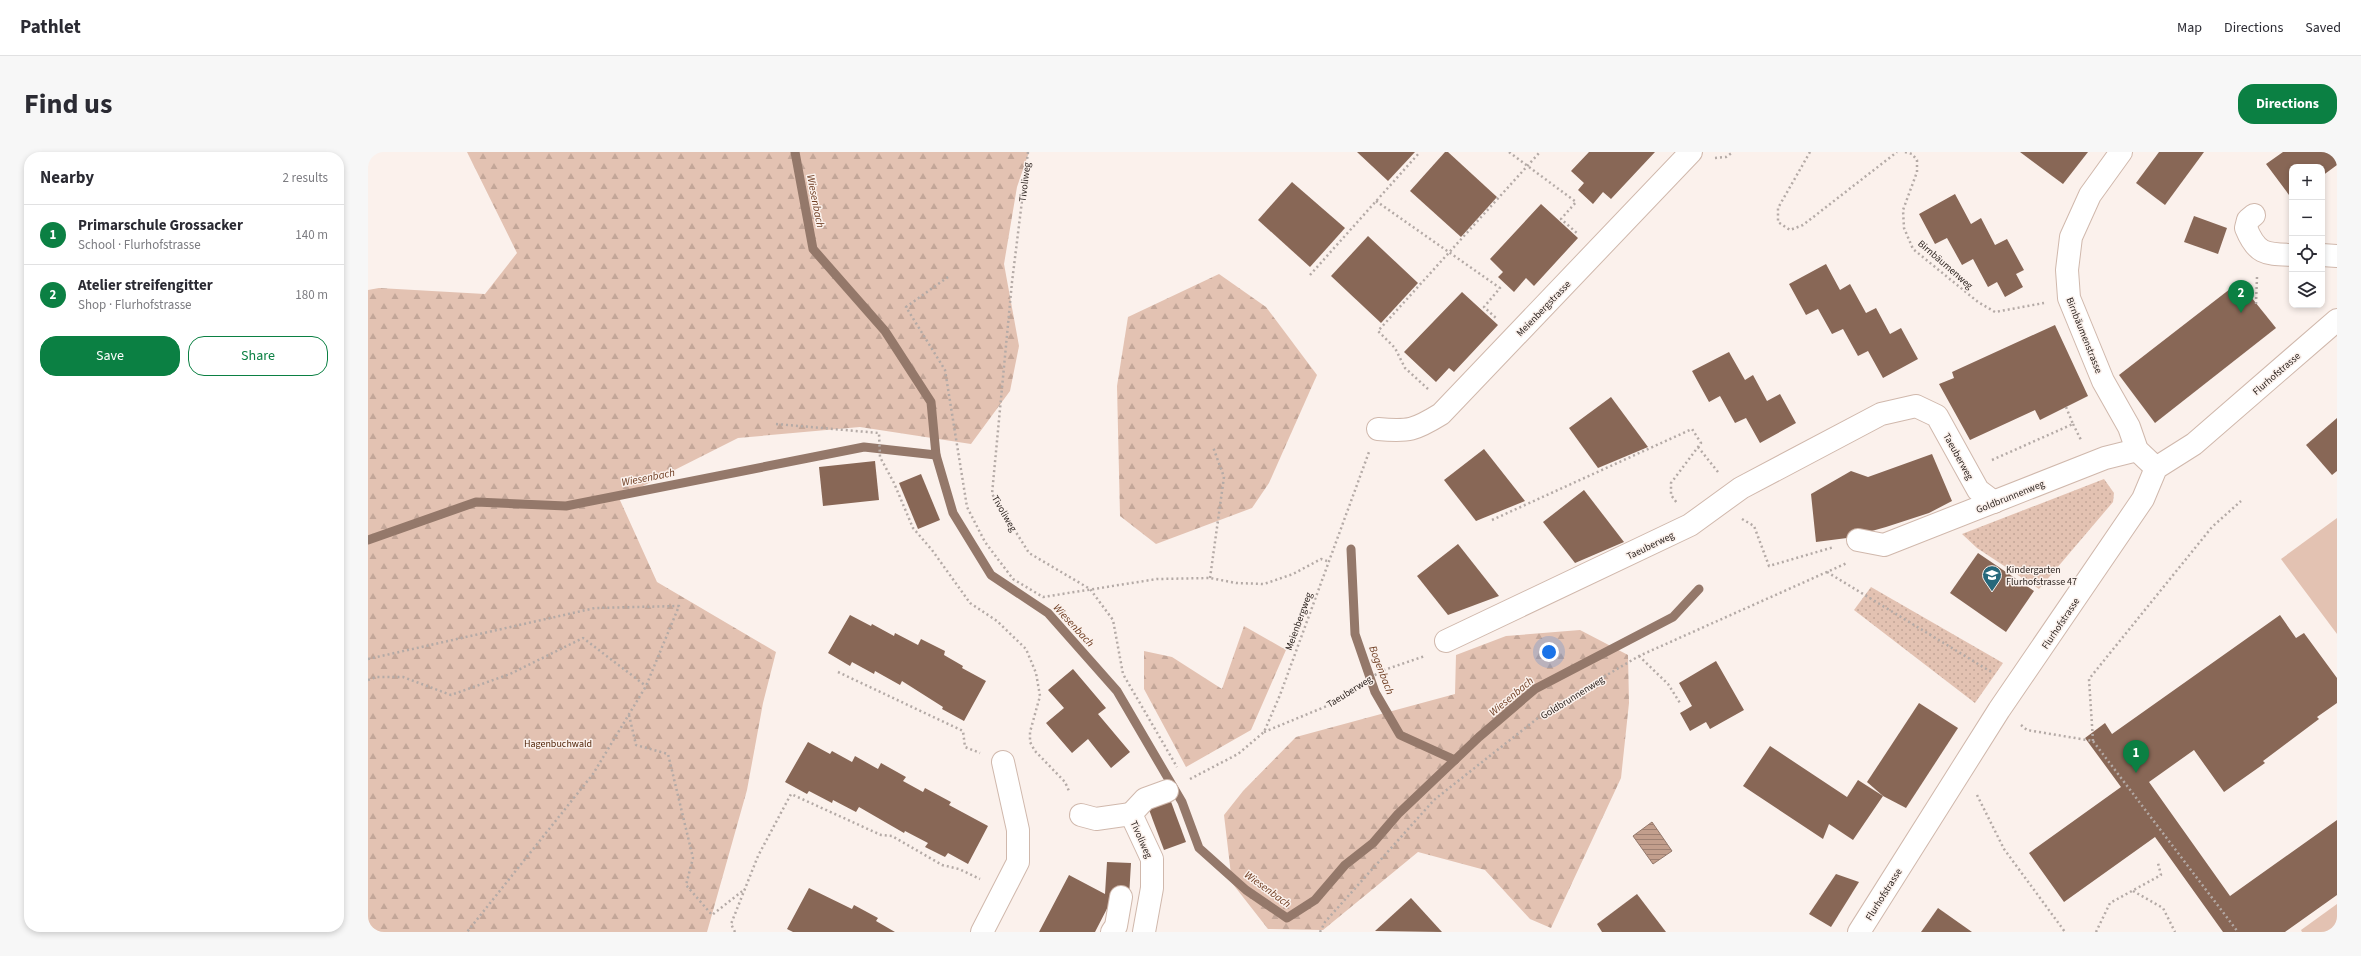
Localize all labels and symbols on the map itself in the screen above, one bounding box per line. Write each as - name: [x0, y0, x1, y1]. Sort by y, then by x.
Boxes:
- street label: Tivoliweg: [1016, 161, 1034, 203]
- water label: Wiesenbach: [803, 173, 828, 229]
- street label: Birnbäumenweg: [1915, 237, 1976, 293]
- street label: Meienbergstrasse: [1513, 278, 1574, 340]
- pin: 2: [2228, 280, 2254, 313]
- street label: Birnbäumenstrasse: [2062, 295, 2106, 376]
- street label: Flurhofstrasse: [2250, 349, 2304, 398]
- street label: Taeuberweg: [1940, 431, 1977, 482]
- water label: Wiesenbach: [620, 465, 676, 490]
- street label: Goldbrunnenweg: [1974, 477, 2047, 517]
- street label: Tivoliweg: [988, 493, 1020, 534]
- street label: Taeuberweg: [1624, 528, 1677, 563]
- place label: Kindergarten Flurhofstrasse 47: [2006, 563, 2077, 589]
- school or university icon: Kindergarten Flurhofstrasse 47: [1981, 564, 2003, 592]
- street label: Meienbergweg: [1282, 590, 1316, 652]
- street label: Flurhofstrasse: [2038, 595, 2083, 652]
- water label: Wiesenbach: [1050, 600, 1098, 650]
- your location: [1539, 642, 1559, 662]
- water label: Bogenbach: [1365, 644, 1398, 697]
- street label: Taeuberweg: [1324, 672, 1375, 711]
- water label: Wiesenbach: [1486, 673, 1537, 719]
- street label: Goldbrunnenweg: [1538, 673, 1607, 723]
- park label: Hagenbuchwald: [524, 737, 592, 751]
- pin: 1: [2123, 740, 2149, 773]
- street label: Tivoliweg: [1127, 818, 1156, 860]
- street label: Flurhofstrasse: [1862, 866, 1905, 923]
- water label: Wiesenbach: [1241, 867, 1294, 911]

